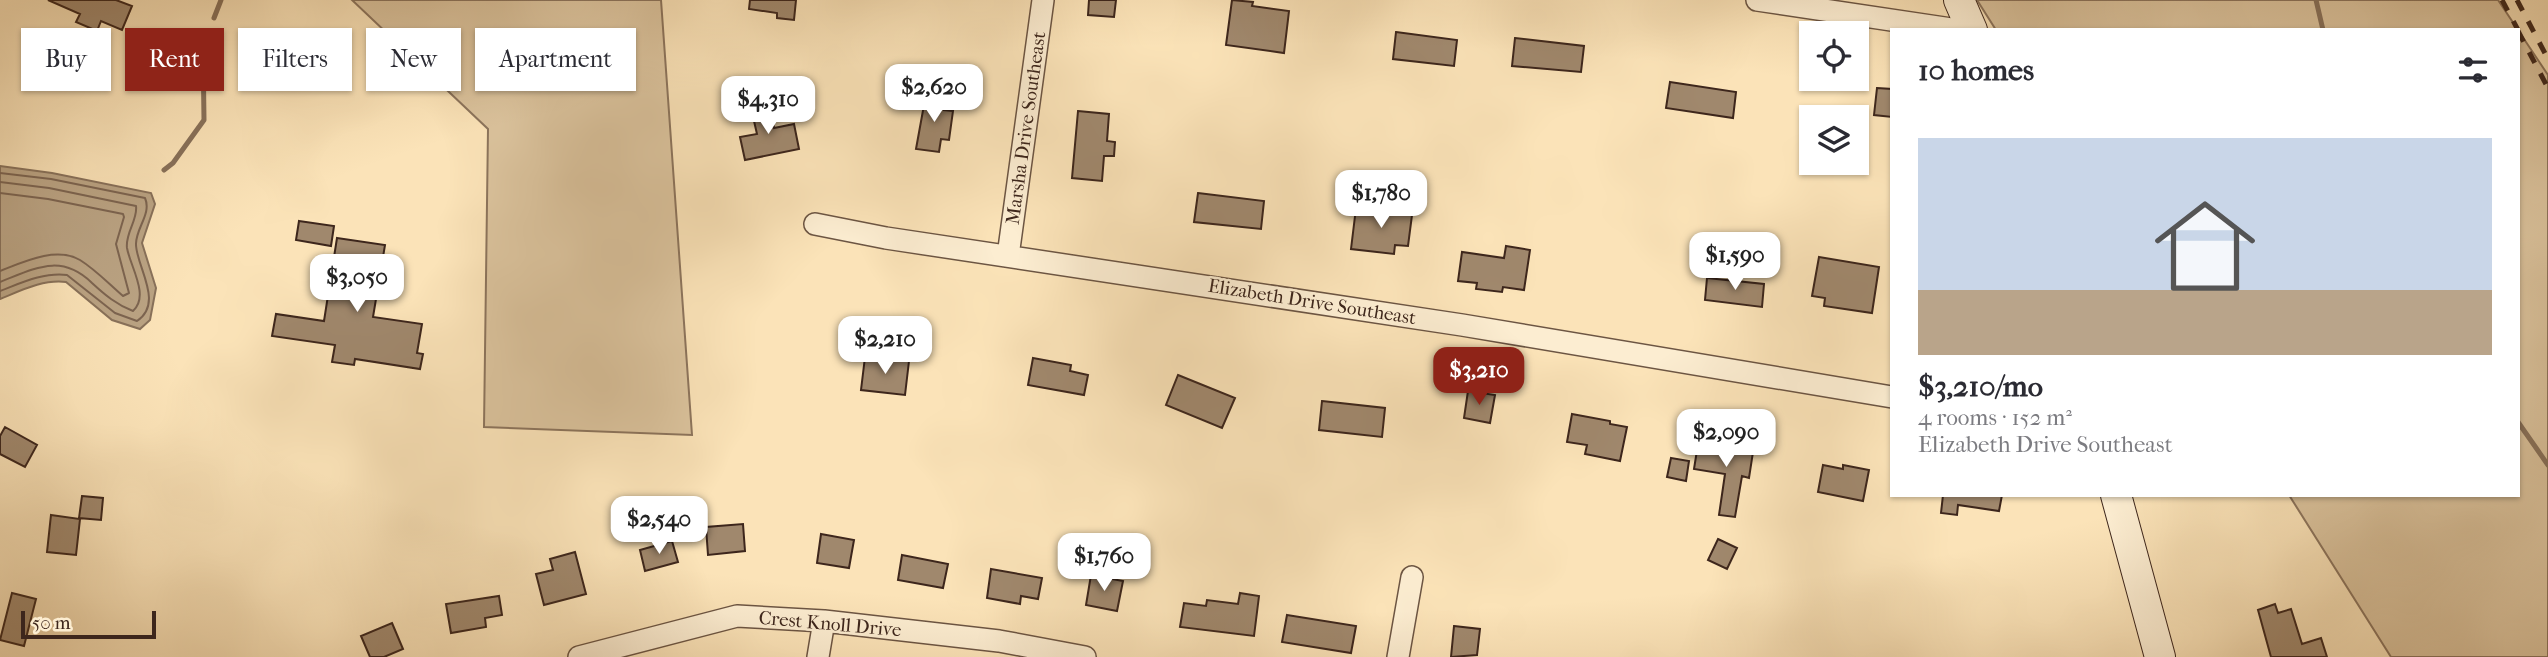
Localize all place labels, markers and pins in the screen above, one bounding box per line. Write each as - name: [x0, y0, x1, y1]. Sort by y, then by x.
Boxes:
- pin: $2,620: [877, 64, 991, 124]
- pin: $4,310: [711, 76, 825, 136]
- pin: $1,780: [1324, 170, 1438, 230]
- pin: $1,590: [1678, 232, 1792, 292]
- pin: $3,050: [300, 254, 414, 314]
- pin: $2,210: [828, 316, 942, 376]
- pin: $3,210: [1422, 348, 1536, 407]
- pin: $2,090: [1669, 410, 1783, 469]
- pin: $2,540: [602, 496, 716, 556]
- pin: $1,760: [1047, 534, 1161, 593]

